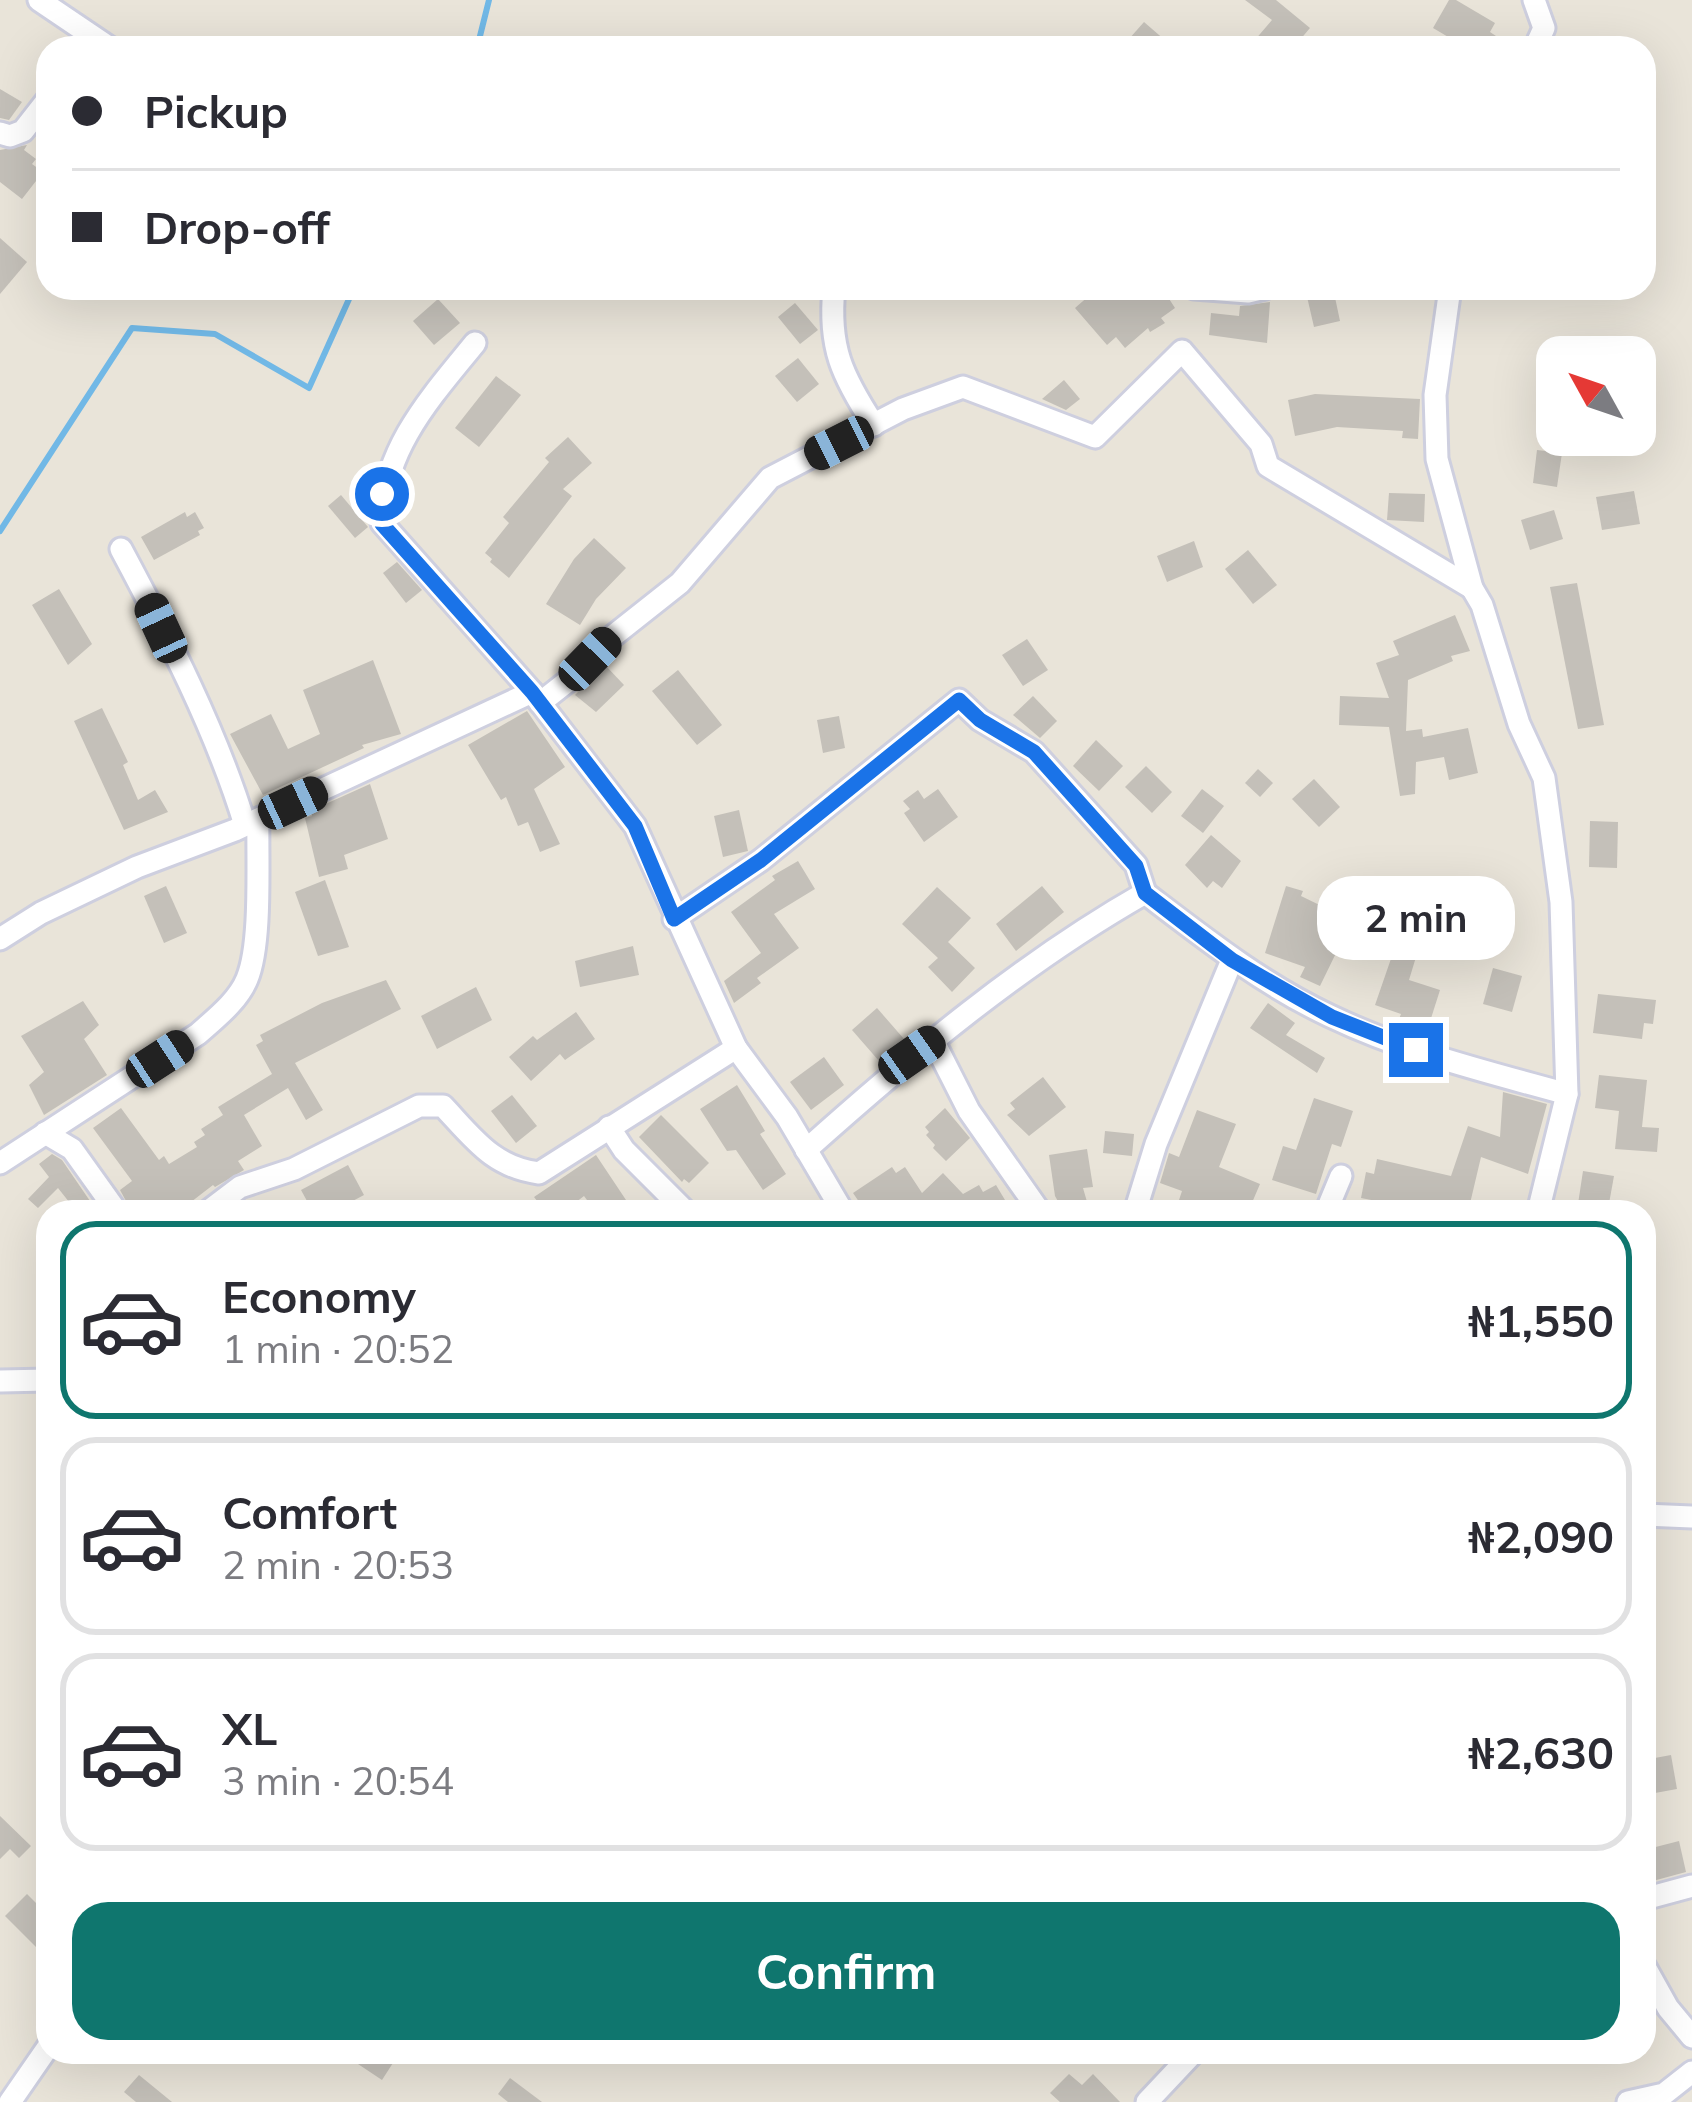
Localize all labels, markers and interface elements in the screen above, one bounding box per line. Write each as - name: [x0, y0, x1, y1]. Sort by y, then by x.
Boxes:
- text: Pickup: [144, 83, 288, 139]
- text: Drop-off: [144, 199, 330, 255]
- north arrow: [1536, 336, 1656, 456]
- map controls: [1536, 336, 1656, 456]
- car: [799, 411, 879, 475]
- route start: [355, 467, 409, 521]
- car: [129, 588, 193, 668]
- car: [552, 621, 628, 697]
- car: [253, 771, 333, 835]
- callout: 2 min: [1317, 876, 1515, 960]
- text: 2 min: [1365, 893, 1467, 942]
- car: [872, 1020, 952, 1090]
- route end: [1389, 1023, 1443, 1077]
- car: [120, 1024, 200, 1094]
- icon: car: [78, 1266, 186, 1374]
- text: Economy: [222, 1268, 416, 1324]
- text: ₦1,550: [1468, 1292, 1614, 1348]
- text: 1 min · 20:52: [222, 1324, 454, 1373]
- icon: car: [78, 1482, 186, 1590]
- text: Comfort: [222, 1484, 397, 1540]
- text: ₦2,090: [1468, 1508, 1614, 1564]
- text: 2 min · 20:53: [222, 1540, 454, 1589]
- icon: car: [78, 1698, 186, 1806]
- text: XL: [222, 1700, 277, 1756]
- text: ₦2,630: [1468, 1724, 1614, 1780]
- text: 3 min · 20:54: [222, 1756, 454, 1805]
- button: Confirm: [72, 1902, 1620, 2040]

